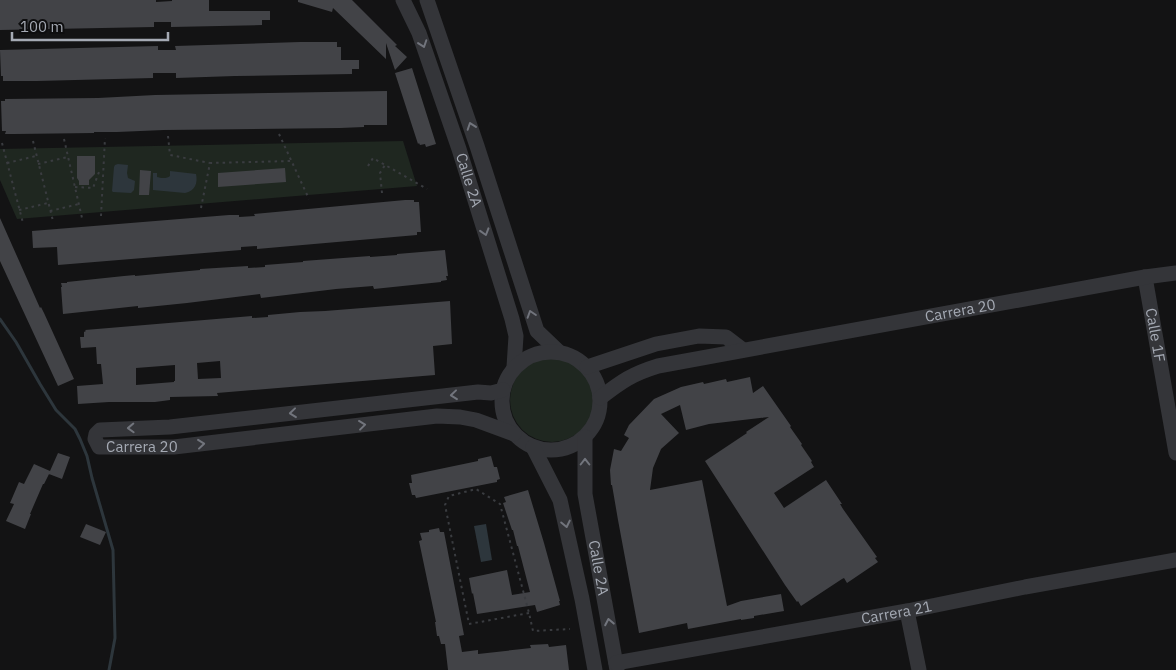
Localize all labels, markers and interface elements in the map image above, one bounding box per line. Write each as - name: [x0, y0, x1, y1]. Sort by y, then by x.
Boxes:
- scale bar: [12, 10, 169, 42]
- text: 100 m: [20, 17, 64, 36]
- one-way arrow: [417, 40, 427, 48]
- one-way arrow: [466, 122, 476, 130]
- street label: Calle 2A: [452, 150, 487, 210]
- one-way arrow: [480, 227, 490, 236]
- street label: Carrera 20: [923, 294, 997, 326]
- street label: Calle 1F: [1142, 306, 1170, 364]
- one-way arrow: [527, 310, 537, 318]
- one-way arrow: [450, 389, 458, 400]
- one-way arrow: [288, 407, 296, 418]
- one-way arrow: [358, 420, 366, 431]
- one-way arrow: [127, 423, 135, 434]
- street label: Carrera 20: [106, 437, 178, 456]
- one-way arrow: [197, 439, 205, 450]
- one-way arrow: [580, 457, 590, 465]
- one-way arrow: [560, 519, 571, 528]
- street label: Calle 2A: [585, 539, 613, 597]
- street label: Carrera 21: [860, 596, 933, 628]
- one-way arrow: [604, 618, 614, 626]

